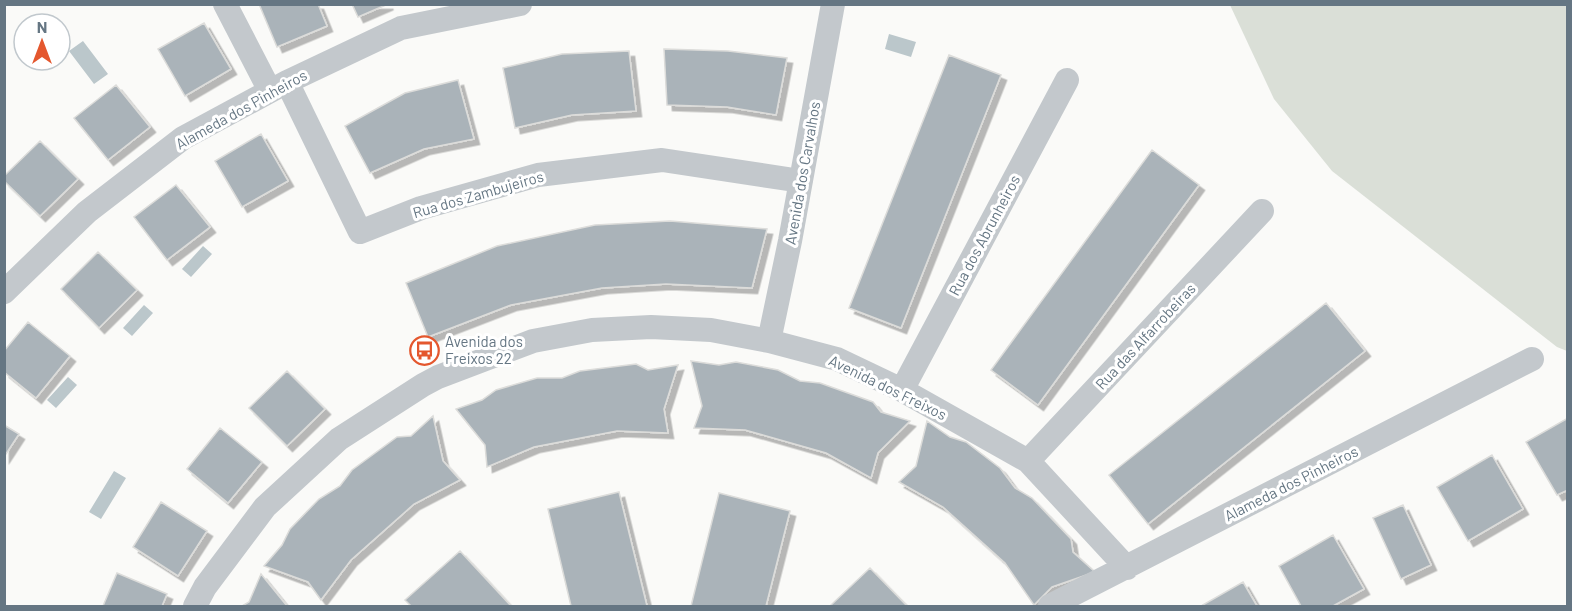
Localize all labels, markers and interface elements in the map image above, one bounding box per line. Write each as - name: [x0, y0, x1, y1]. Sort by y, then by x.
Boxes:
- north arrow: [12, 12, 72, 72]
- text: N: [37, 17, 47, 36]
- street label: Alameda dos Pinheiros: [172, 65, 310, 153]
- street label: Avenida dos Carvalhos: [781, 100, 823, 246]
- street label: Rua dos Zambujeiros: [411, 167, 545, 221]
- street label: Rua dos Abrunheiros: [945, 172, 1023, 298]
- street label: Rua das Alfarrobeiras: [1091, 279, 1199, 393]
- place label: Avenida dos Freixos 22: [445, 332, 523, 367]
- bus stop icon: Avenida dos Freixos 22: [408, 334, 440, 366]
- street label: Avenida dos Freixos: [826, 351, 950, 423]
- street label: Alameda dos Pinheiros: [1221, 442, 1361, 524]

